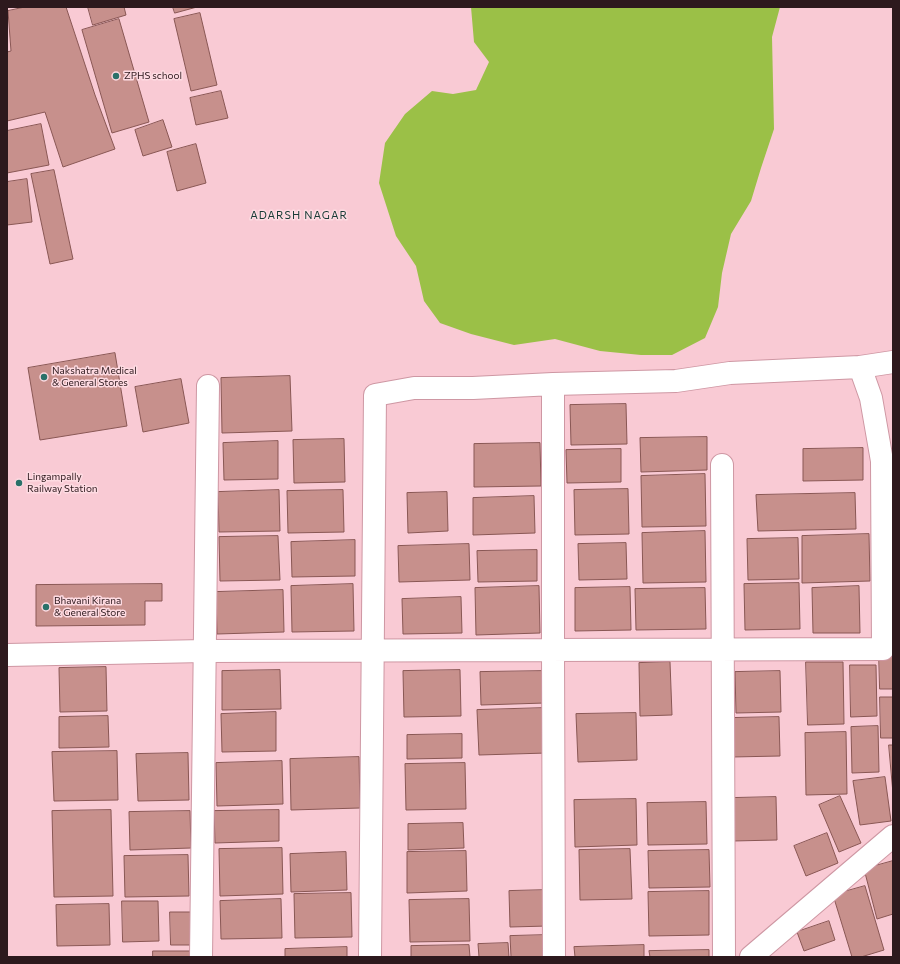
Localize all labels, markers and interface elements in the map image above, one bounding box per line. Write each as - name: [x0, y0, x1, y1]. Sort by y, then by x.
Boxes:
- place label: ZPHS school: [124, 70, 182, 82]
- marker: ZPHS school: [111, 71, 121, 81]
- district label: ADARSH NAGAR: [250, 208, 348, 222]
- place label: Nakshatra Medical & General Stores: [52, 365, 137, 388]
- marker: Nakshatra Medical & General Stores: [39, 372, 49, 382]
- place label: Lingampally Railway Station: [27, 471, 98, 494]
- marker: Lingampally Railway Station: [14, 478, 24, 488]
- place label: Bhavani Kirana & General Store: [54, 595, 125, 618]
- marker: Bhavani Kirana & General Store: [41, 602, 51, 612]

